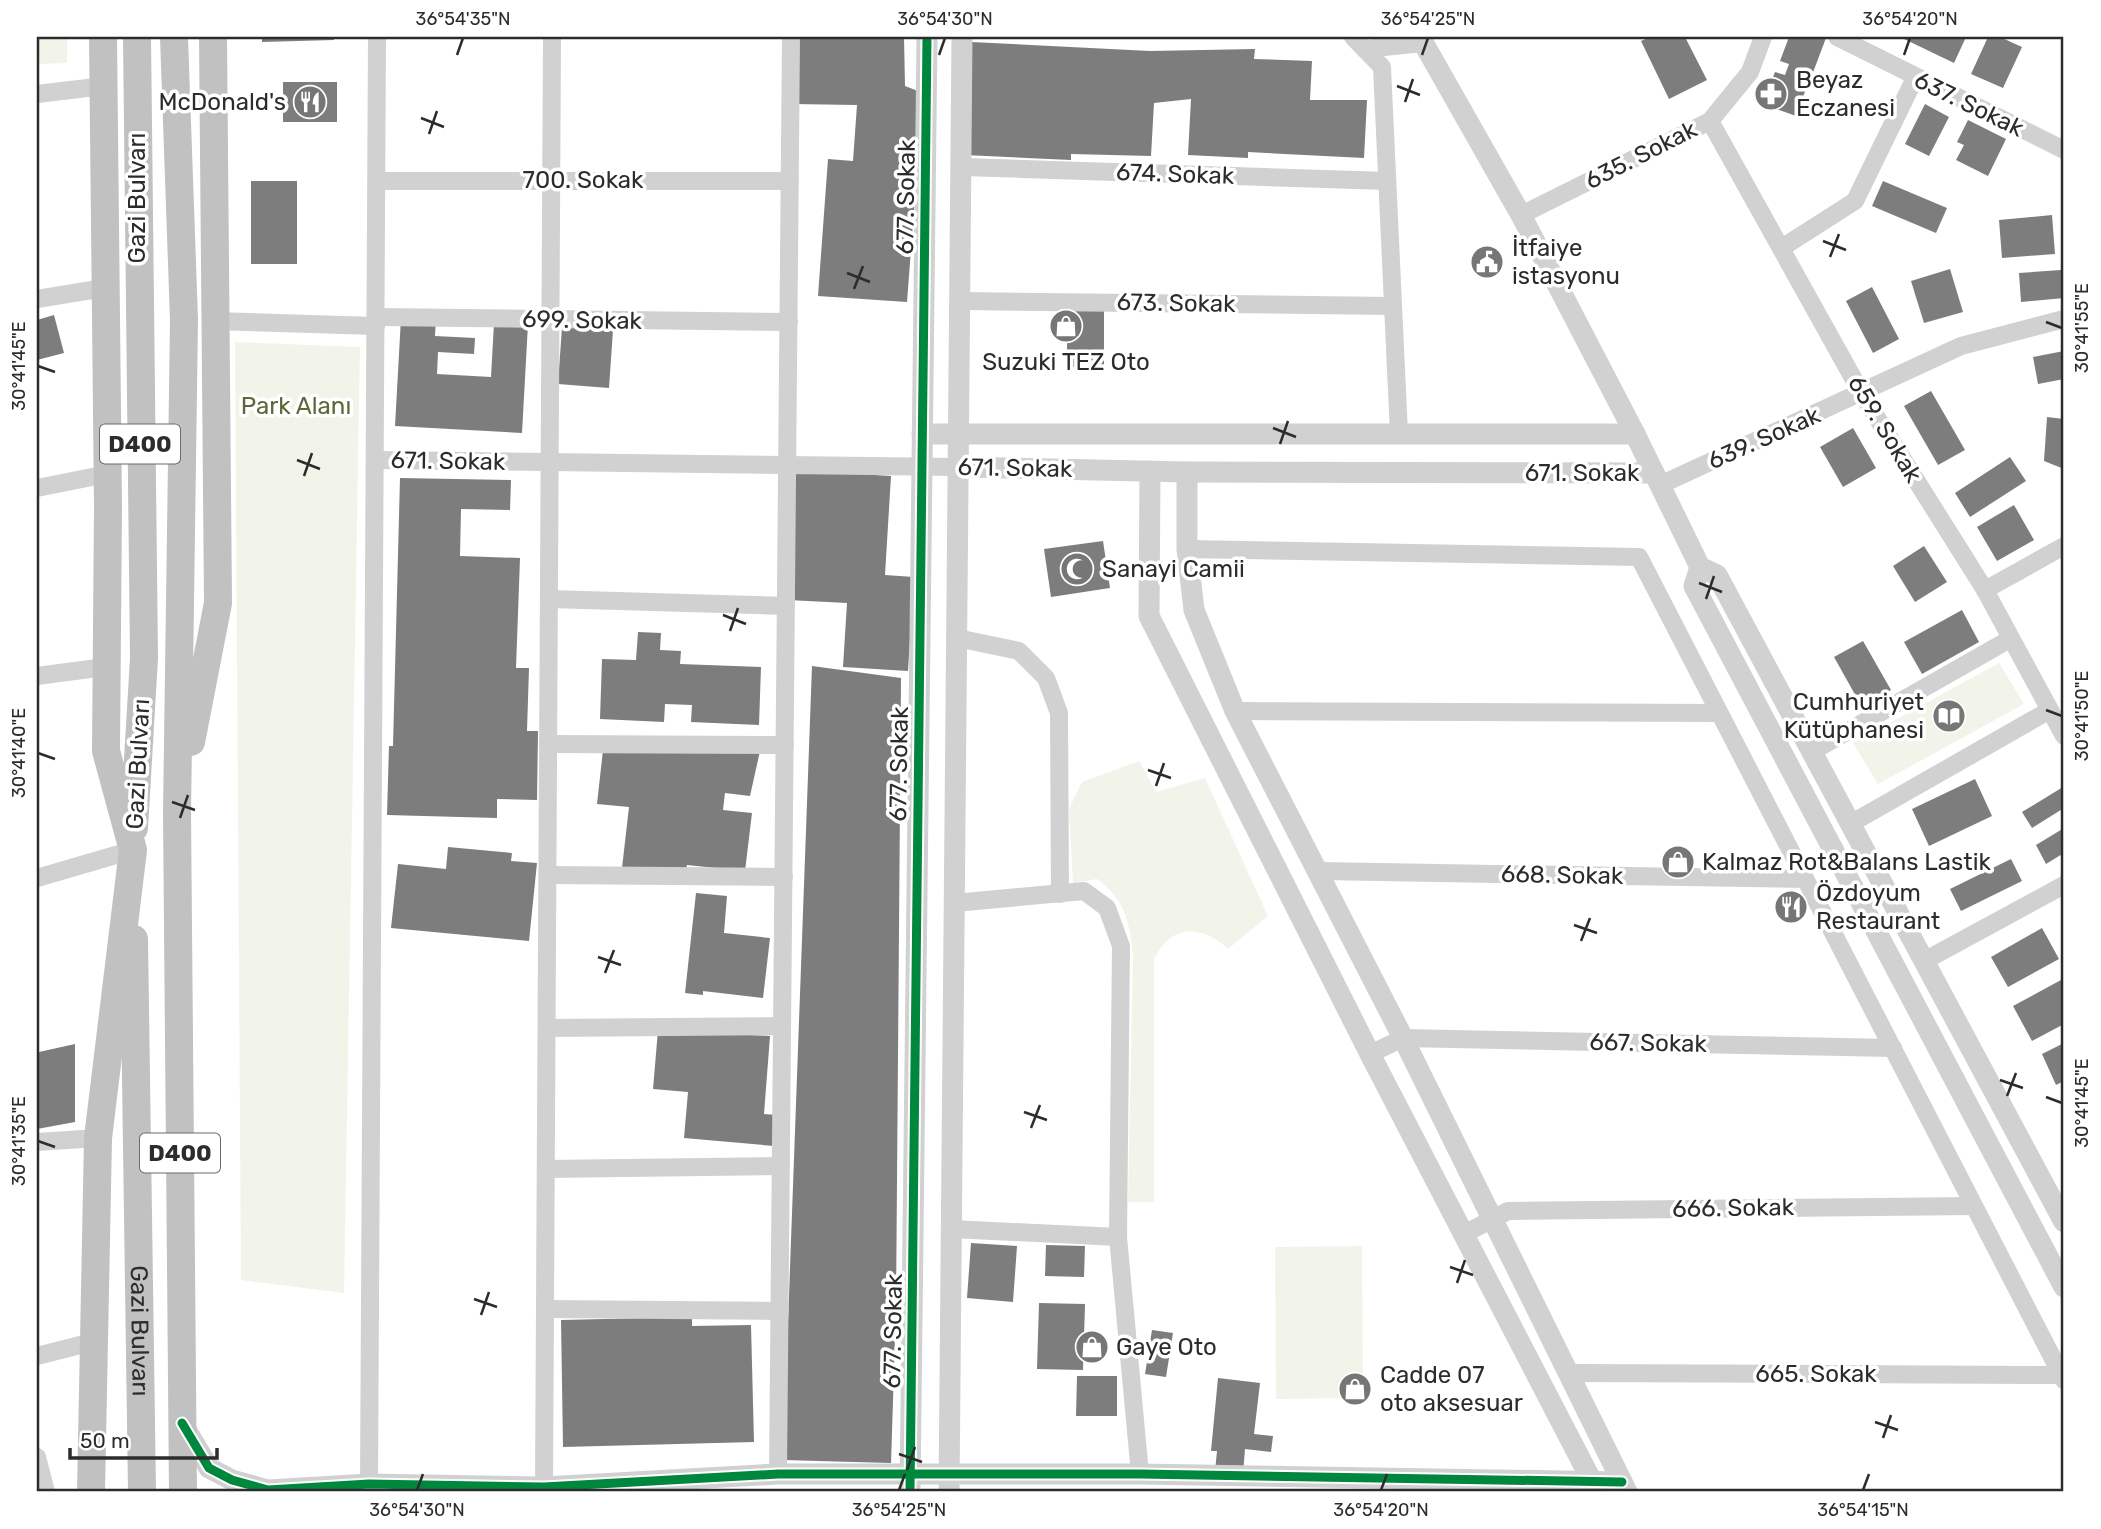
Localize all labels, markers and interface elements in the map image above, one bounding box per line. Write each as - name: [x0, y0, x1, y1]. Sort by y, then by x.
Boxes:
- text: 36°54'35"N: [416, 8, 510, 30]
- text: 36°54'30"N: [897, 8, 993, 30]
- text: 36°54'25"N: [1381, 8, 1475, 30]
- text: 36°54'20"N: [1862, 8, 1958, 30]
- place label: Beyaz Eczanesi: [1796, 66, 1895, 122]
- street label: 637. Sokak: [1910, 66, 2029, 143]
- pharmacy icon: Beyaz Eczanesi: [1752, 75, 1790, 113]
- restaurant icon: McDonald's: [291, 83, 329, 121]
- place label: McDonald's: [159, 88, 286, 116]
- street label: 635. Sokak: [1581, 115, 1702, 195]
- street label: Gazi Bulvarı: [123, 133, 151, 263]
- street label: 677. Sokak: [891, 139, 921, 255]
- street label: 674. Sokak: [1115, 158, 1235, 190]
- street label: 700. Sokak: [523, 166, 644, 194]
- place label: İtfaiye istasyonu: [1512, 234, 1620, 290]
- public building icon: İtfaiye istasyonu: [1468, 243, 1506, 281]
- text: 30°41'55"E: [2071, 283, 2093, 373]
- street label: 673. Sokak: [1116, 288, 1236, 318]
- street label: 699. Sokak: [522, 305, 643, 335]
- shop icon: Suzuki TEZ Oto: [1047, 307, 1085, 345]
- text: 30°41'45"E: [8, 321, 30, 411]
- place label: Suzuki TEZ Oto: [982, 348, 1150, 376]
- street label: 659. Sokak: [1842, 370, 1928, 488]
- park label: Park Alanı: [241, 392, 351, 420]
- street label: 639. Sokak: [1703, 401, 1825, 475]
- road number: D400: [100, 424, 180, 464]
- street label: 671. Sokak: [390, 446, 506, 476]
- street label: 671. Sokak: [957, 453, 1073, 483]
- street label: 671. Sokak: [1525, 459, 1640, 487]
- mosque icon: Sanayi Camii: [1058, 550, 1096, 588]
- place label: Sanayi Camii: [1102, 555, 1245, 583]
- text: 30°41'50"E: [2071, 671, 2093, 761]
- place label: Cumhuriyet Kütüphanesi: [1784, 688, 1924, 744]
- library icon: Cumhuriyet Kütüphanesi: [1930, 697, 1968, 735]
- street label: Gazi Bulvarı: [121, 698, 155, 830]
- street label: 677. Sokak: [884, 706, 914, 822]
- text: 30°41'40"E: [8, 708, 30, 798]
- shop icon: Kalmaz Rot&Balans Lastik: [1659, 843, 1697, 881]
- place label: Kalmaz Rot&Balans Lastik: [1702, 848, 1991, 876]
- street label: 668. Sokak: [1501, 860, 1624, 890]
- place label: Özdoyum Restaurant: [1816, 879, 1940, 935]
- restaurant icon: Özdoyum Restaurant: [1772, 888, 1810, 926]
- street label: 667. Sokak: [1589, 1028, 1708, 1058]
- text: 30°41'45"E: [2071, 1058, 2093, 1148]
- text: 30°41'35"E: [8, 1096, 30, 1186]
- road number: D400: [140, 1134, 220, 1172]
- street label: 666. Sokak: [1672, 1193, 1795, 1223]
- street label: Gazi Bulvarı: [125, 1265, 155, 1397]
- street label: 677. Sokak: [878, 1273, 908, 1389]
- shop icon: Gaye Oto: [1073, 1328, 1111, 1366]
- place label: Gaye Oto: [1116, 1333, 1217, 1361]
- street label: 665. Sokak: [1755, 1360, 1877, 1388]
- place label: Cadde 07 oto aksesuar: [1380, 1361, 1523, 1417]
- shop icon: Cadde 07 oto aksesuar: [1336, 1370, 1374, 1408]
- scale bar: [70, 1417, 217, 1461]
- text: 50 m: [80, 1428, 130, 1453]
- text: 36°54'30"N: [369, 1499, 465, 1521]
- text: 36°54'25"N: [852, 1499, 946, 1521]
- text: 36°54'20"N: [1333, 1499, 1429, 1521]
- text: 36°54'15"N: [1817, 1499, 1909, 1521]

